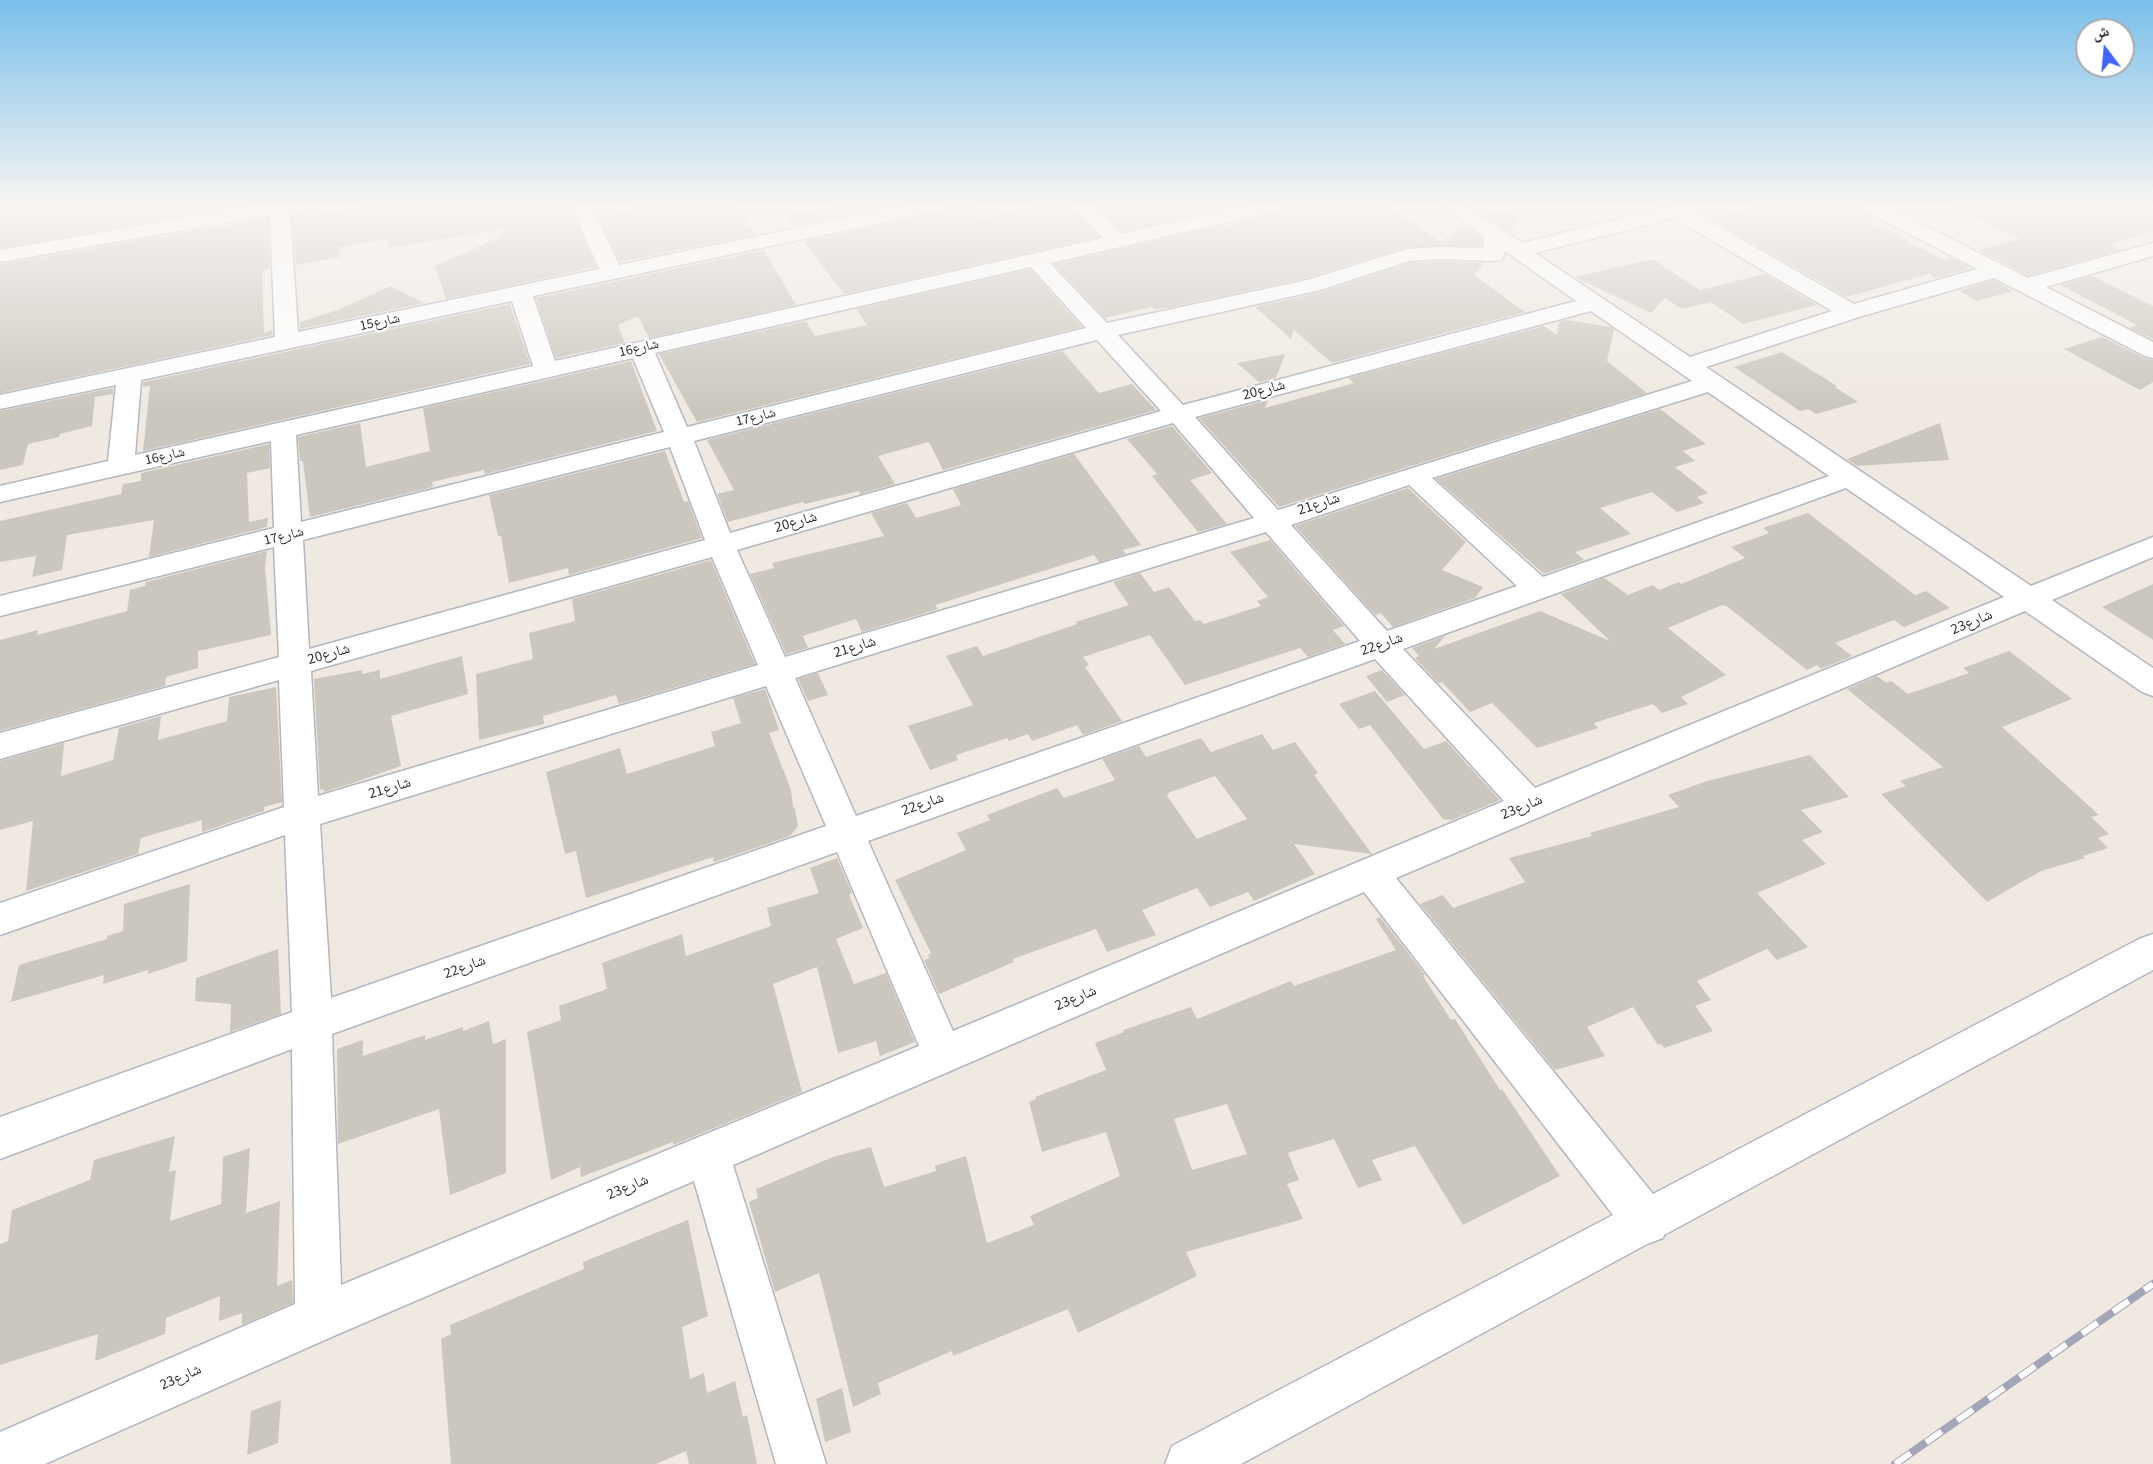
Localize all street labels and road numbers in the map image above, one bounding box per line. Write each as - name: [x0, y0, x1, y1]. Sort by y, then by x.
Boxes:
- street label: شارع15: [358, 311, 402, 335]
- street label: شارع16: [617, 336, 661, 362]
- street label: شارع20: [1241, 377, 1287, 405]
- street label: شارع17: [734, 405, 778, 431]
- street label: شارع16: [143, 444, 187, 470]
- street label: شارع21: [1296, 490, 1342, 520]
- street label: شارع20: [773, 508, 819, 538]
- street label: شارع17: [262, 524, 306, 550]
- street label: شارع23: [1948, 606, 1996, 640]
- street label: شارع22: [1359, 629, 1405, 661]
- street label: شارع21: [832, 633, 878, 663]
- street label: شارع20: [306, 640, 352, 670]
- street label: شارع21: [367, 774, 413, 804]
- street label: شارع22: [900, 789, 946, 821]
- street label: شارع23: [1498, 791, 1546, 825]
- street label: شارع22: [442, 952, 488, 984]
- street label: شارع23: [1052, 982, 1100, 1016]
- street label: شارع23: [604, 1171, 652, 1205]
- street label: شارع23: [158, 1361, 204, 1395]

